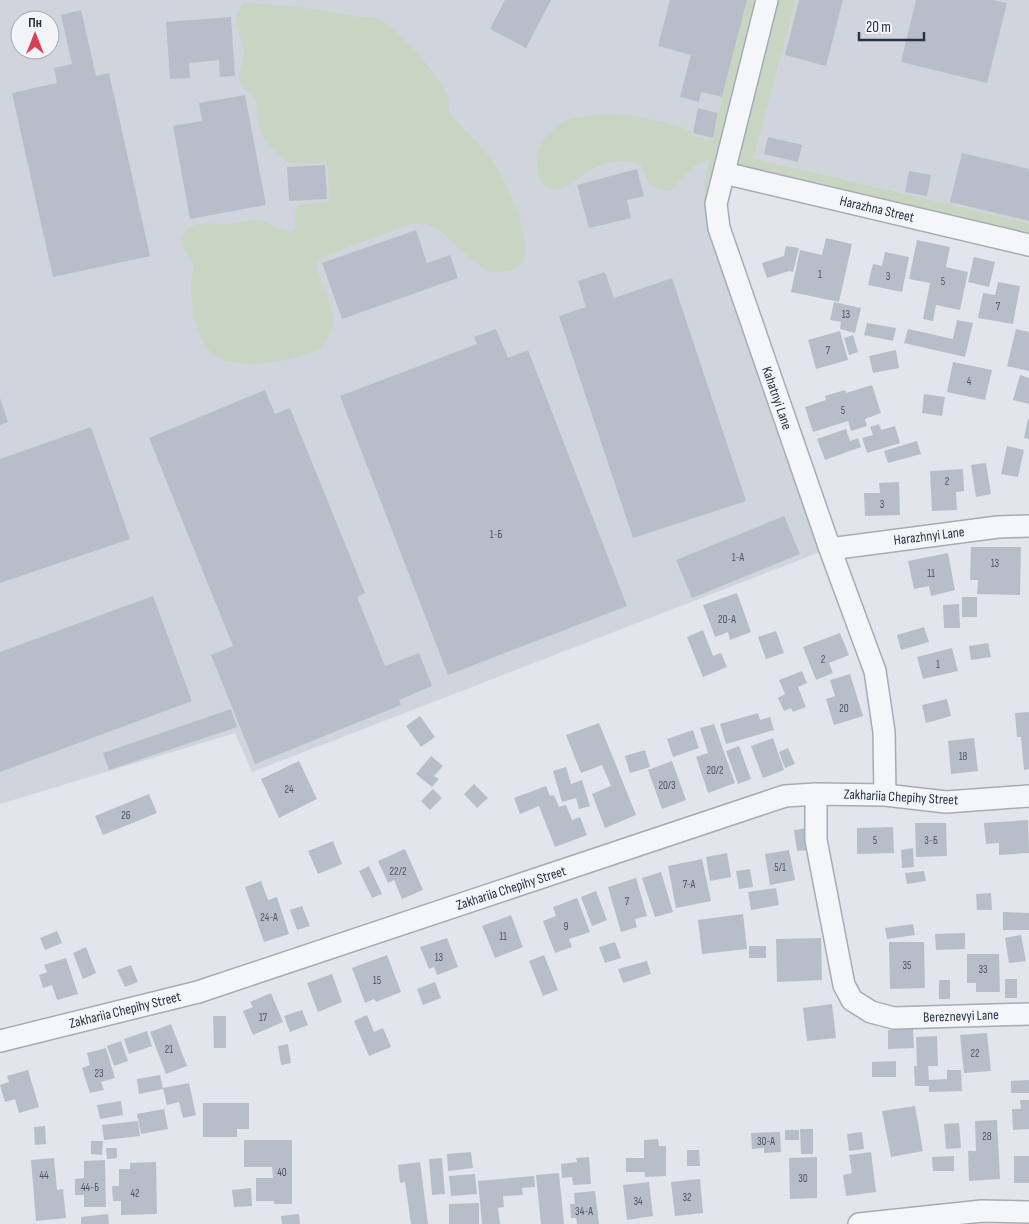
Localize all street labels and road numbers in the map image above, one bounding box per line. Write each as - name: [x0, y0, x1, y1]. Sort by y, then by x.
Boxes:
- street label: Harazhna Street: [838, 192, 916, 226]
- street label: Kahatnyi Lane: [758, 364, 796, 432]
- street label: Harazhnyi Lane: [893, 523, 965, 549]
- street label: Zakhariia Chepihy Street: [843, 786, 959, 808]
- street label: Zakhariia Chepihy Street: [454, 862, 568, 914]
- street label: Zakhariia Chepihy Street: [67, 988, 183, 1032]
- street label: Bereznevyi Lane: [923, 1006, 999, 1026]

